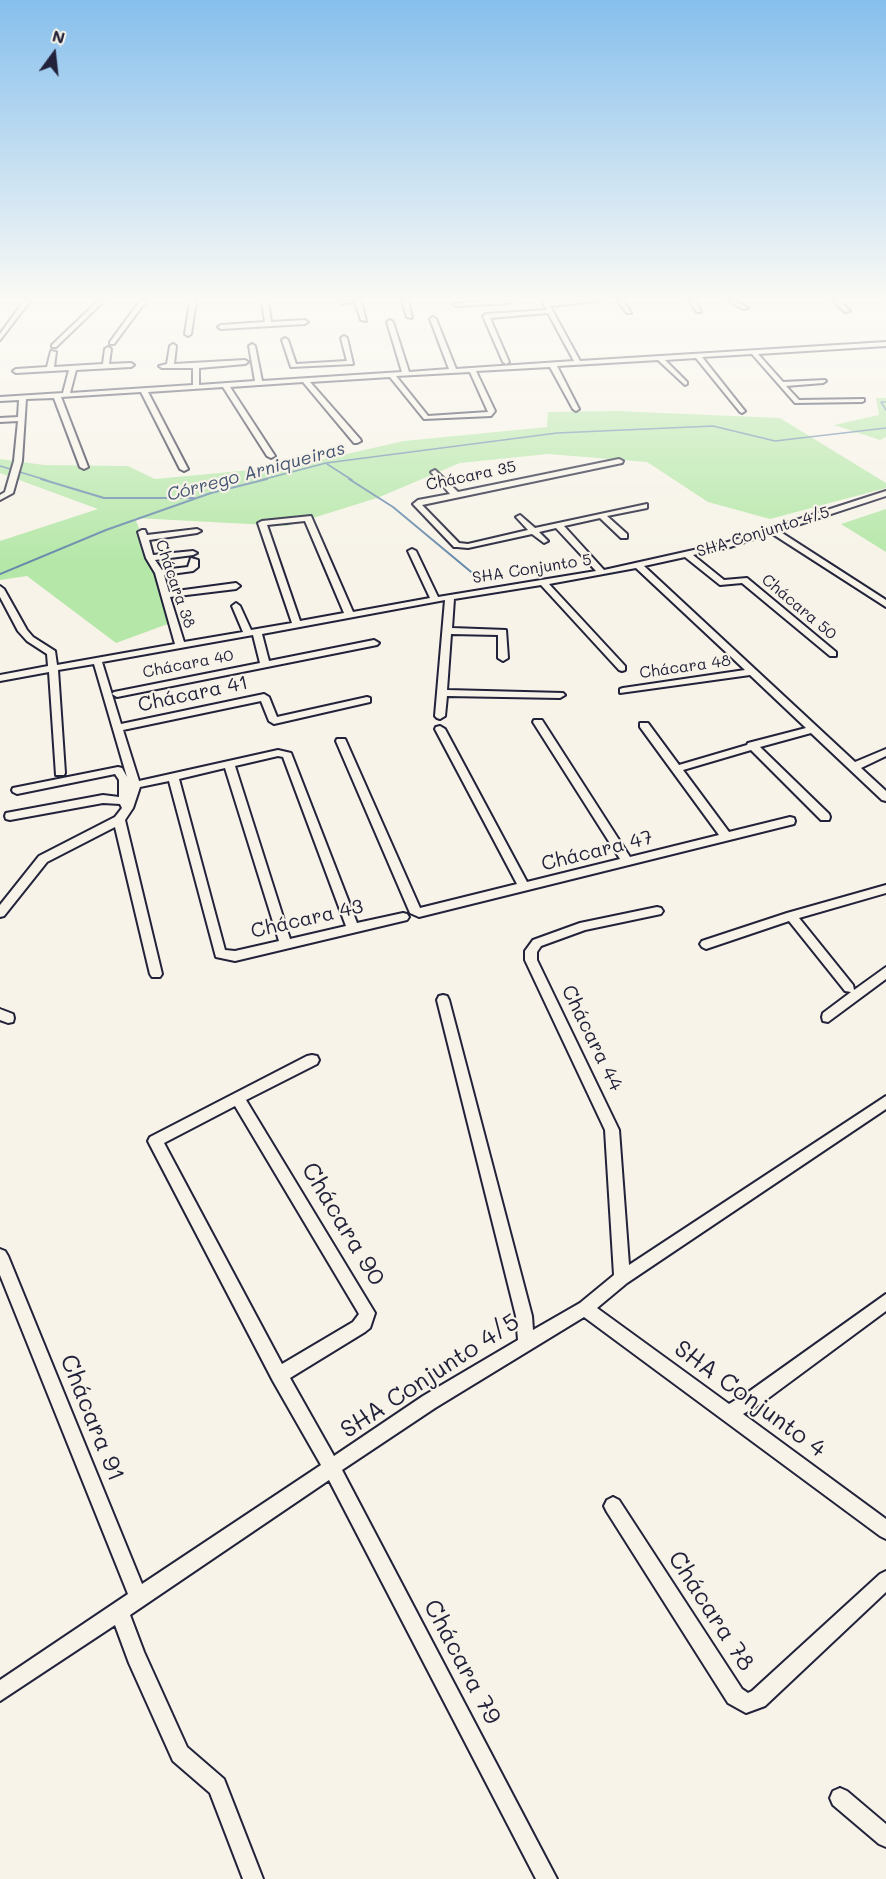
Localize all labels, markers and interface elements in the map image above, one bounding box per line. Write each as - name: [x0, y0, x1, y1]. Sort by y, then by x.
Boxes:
- north arrow: [24, 24, 84, 84]
- text: N: [50, 24, 67, 48]
- water label: Córrego Arniqueiras: [165, 438, 347, 506]
- street label: Chácara 35: [424, 457, 518, 495]
- street label: SHA Conjunto 4/5: [694, 503, 832, 561]
- street label: Chácara 38: [151, 537, 199, 631]
- street label: SHA Conjunto 5: [471, 550, 593, 588]
- street label: Chácara 50: [758, 570, 840, 644]
- street label: Chácara 40: [141, 646, 235, 682]
- street label: Chácara 48: [638, 651, 732, 683]
- street label: Chácara 41: [136, 671, 250, 717]
- street label: Chácara 47: [539, 826, 655, 876]
- street label: Chácara 43: [248, 894, 366, 944]
- street label: Chácara 44: [556, 981, 628, 1095]
- street label: Chácara 90: [295, 1157, 391, 1291]
- street label: SHA Conjunto 4/5: [335, 1307, 525, 1445]
- street label: SHA Conjunto 4: [668, 1334, 832, 1464]
- street label: Chácara 91: [53, 1350, 131, 1486]
- street label: Chácara 78: [662, 1546, 760, 1676]
- street label: Chácara 79: [417, 1595, 507, 1729]

